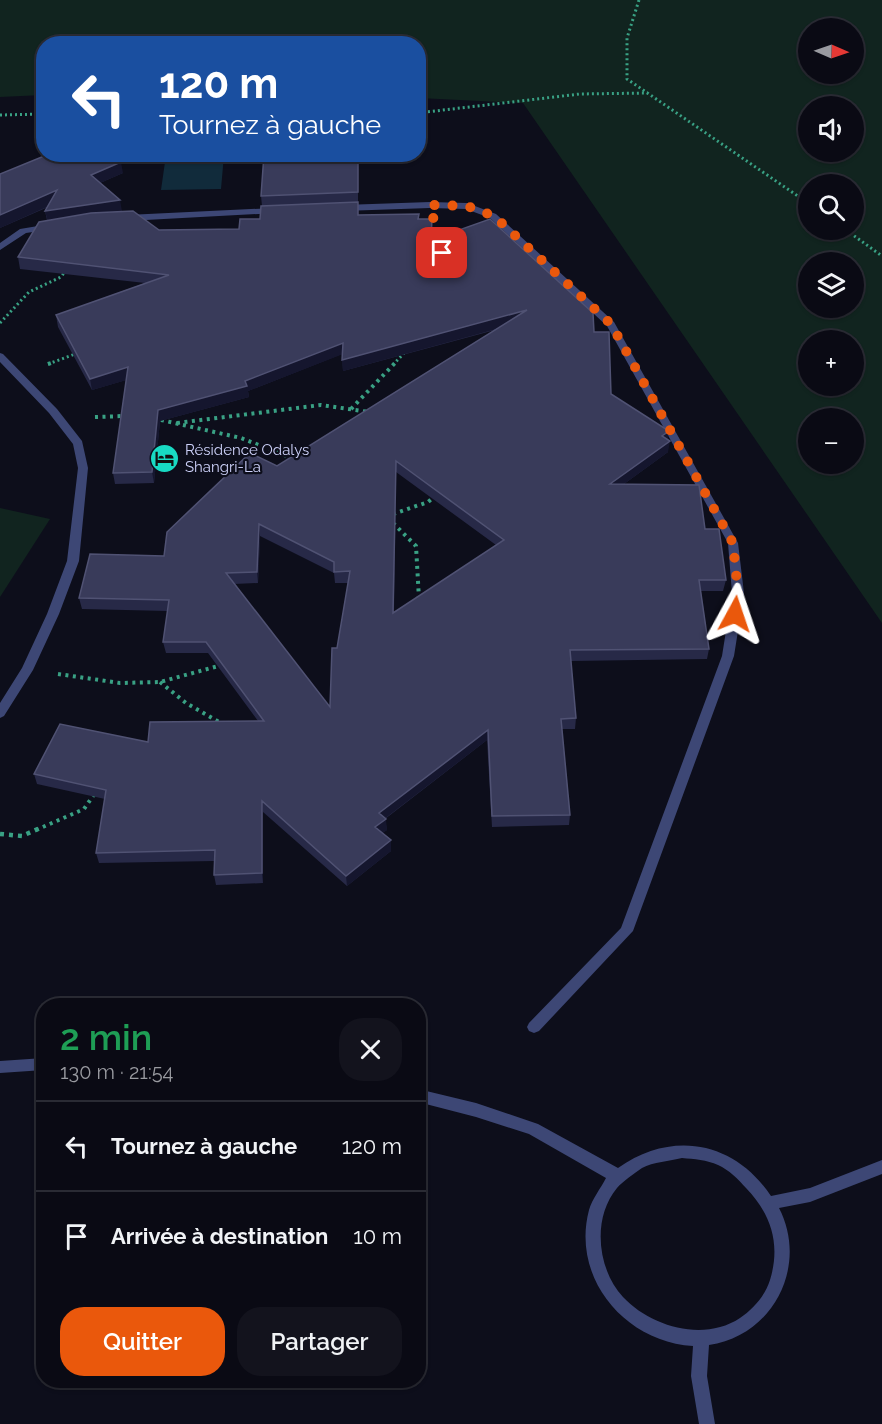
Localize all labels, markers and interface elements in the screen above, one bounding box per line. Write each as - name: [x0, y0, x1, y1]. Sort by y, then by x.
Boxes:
- north arrow: [798, 18, 864, 84]
- map controls: [798, 18, 864, 474]
- text: 120 m: [159, 59, 278, 108]
- icon: left: [60, 60, 138, 138]
- button: sound: [798, 96, 864, 162]
- text: Tournez à gauche: [159, 109, 381, 140]
- button: search: [798, 174, 864, 240]
- pin: [416, 227, 467, 278]
- icon: arrive: [425, 236, 458, 269]
- button: layers: [798, 252, 864, 318]
- button: +: [798, 330, 864, 396]
- button: −: [798, 408, 864, 474]
- place label: Résidence Odalys Shangri-La: [185, 441, 309, 476]
- hotel icon: Résidence Odalys Shangri-La: [148, 443, 180, 475]
- position arrow: [703, 582, 767, 646]
- text: 2 min: [60, 1016, 152, 1058]
- button: close: [339, 1018, 402, 1081]
- text: 130 m · 21:54: [60, 1060, 174, 1084]
- icon: left: [60, 1130, 93, 1163]
- text: Tournez à gauche: [111, 1133, 297, 1159]
- text: 120 m: [342, 1133, 402, 1159]
- icon: arrive: [60, 1220, 93, 1253]
- text: Arrivée à destination: [111, 1223, 328, 1249]
- text: 10 m: [353, 1223, 402, 1249]
- button: Quitter: [60, 1307, 225, 1376]
- button: Partager: [237, 1307, 402, 1376]

